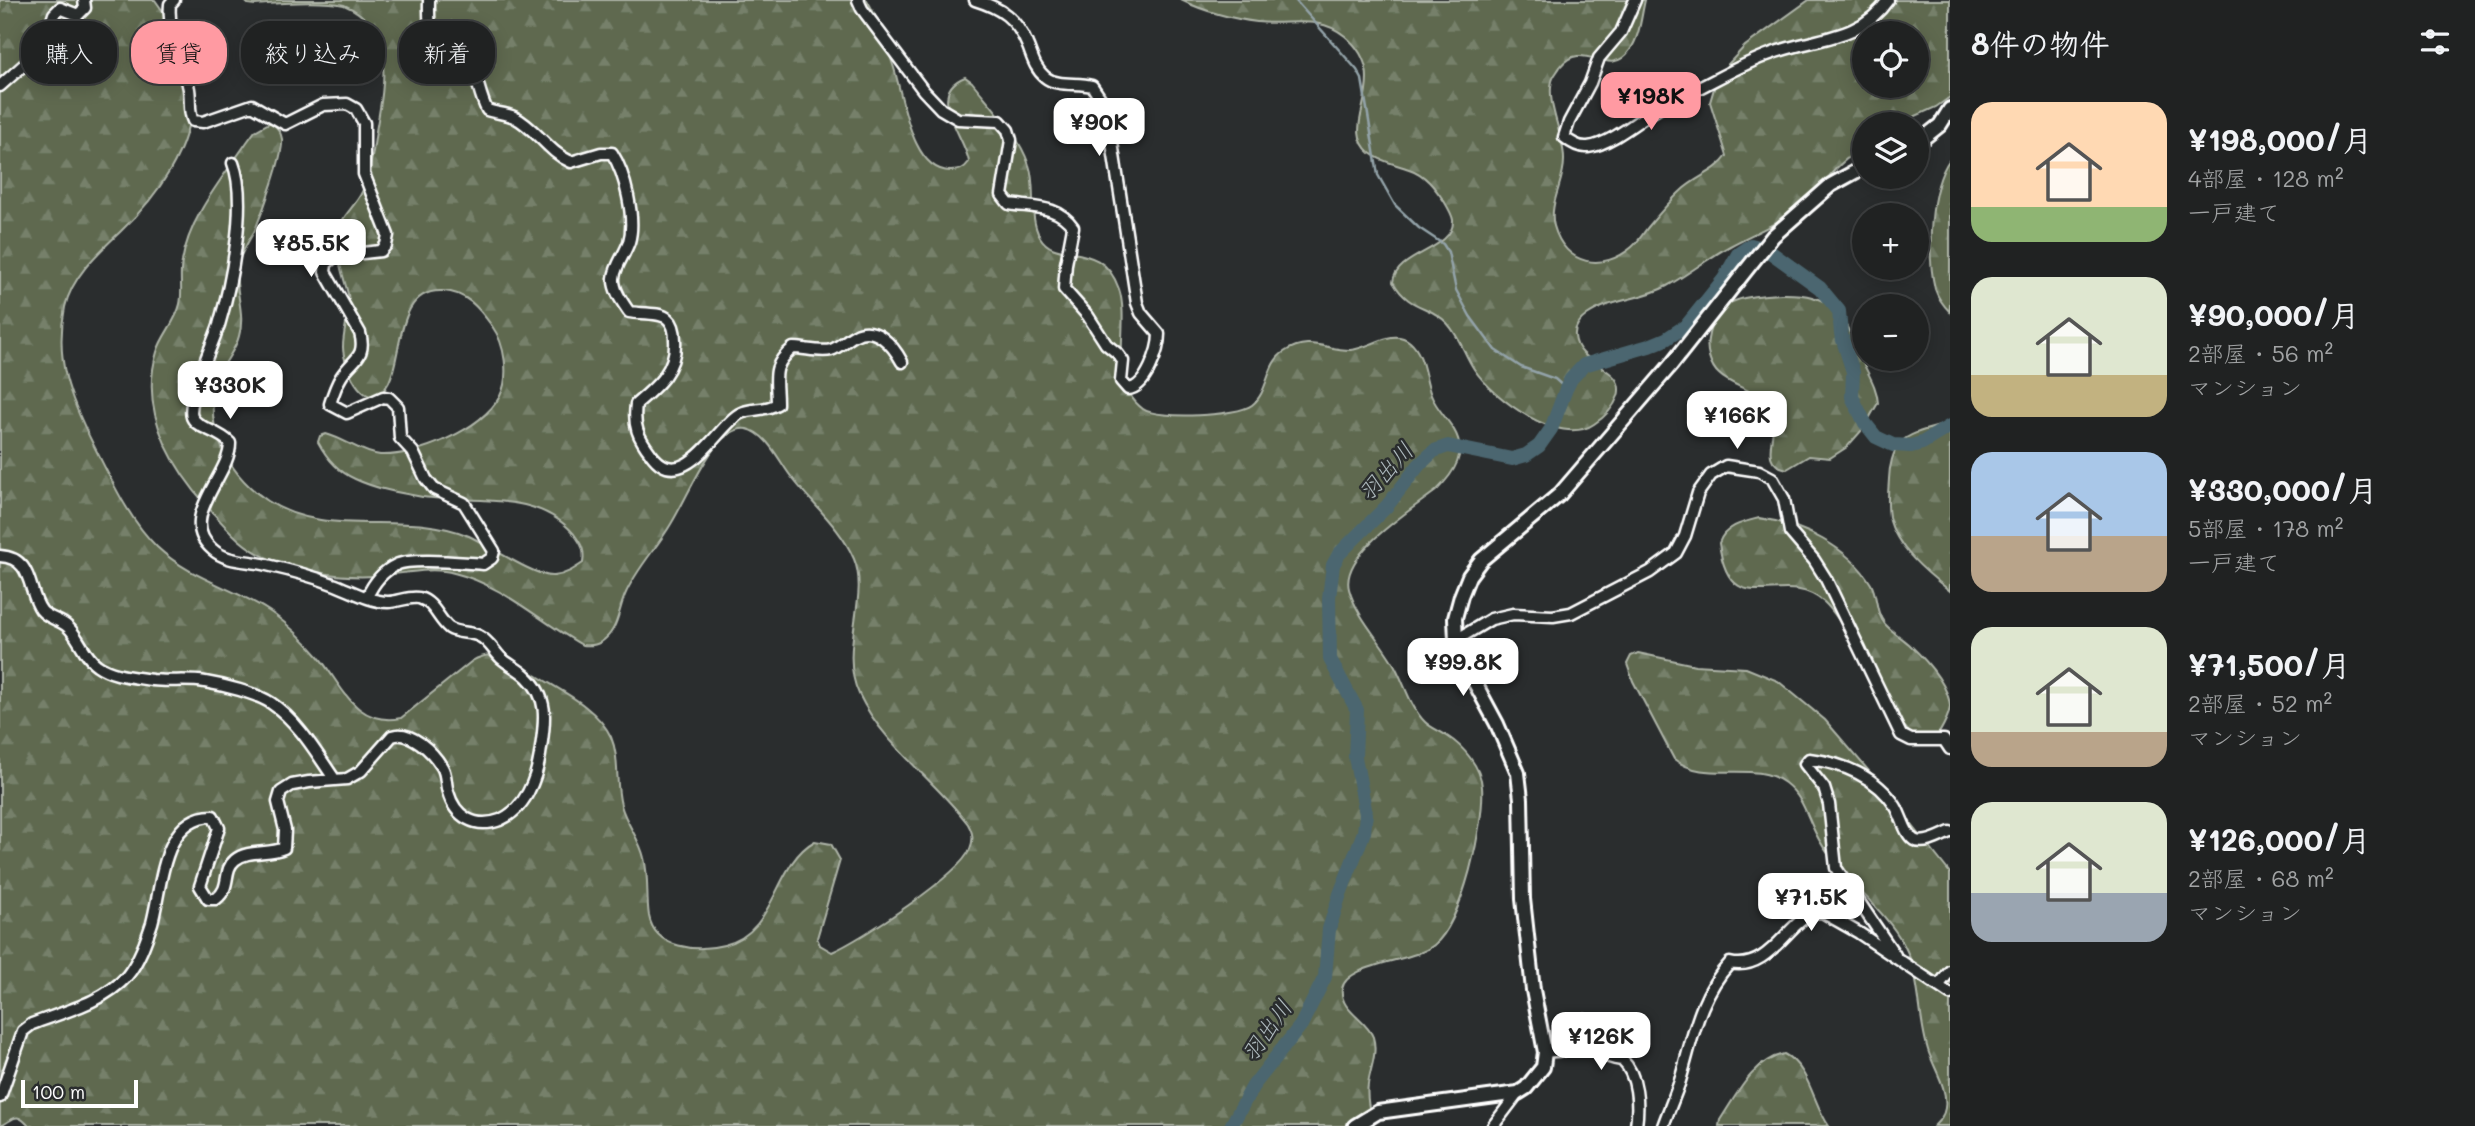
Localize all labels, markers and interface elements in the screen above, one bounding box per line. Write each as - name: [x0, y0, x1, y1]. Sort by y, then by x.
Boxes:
- chip: 購入: [21, 21, 117, 84]
- chip: 賃貸: [131, 21, 227, 84]
- chip: 絞り込み: [241, 21, 385, 84]
- chip: 新着: [399, 21, 495, 84]
- map controls: [1852, 21, 1929, 371]
- button: locate: [1852, 21, 1929, 98]
- text: 8件の物件: [1971, 23, 2110, 63]
- icon: filters: [2416, 23, 2454, 61]
- pin: ¥198K: [1602, 72, 1700, 132]
- text: ¥198K: [1617, 80, 1685, 110]
- pin: ¥90K: [1058, 99, 1140, 158]
- text: ¥90K: [1070, 106, 1128, 136]
- button: layers: [1852, 112, 1929, 189]
- text: ¥198,000/月: [2188, 119, 2372, 159]
- icon: home: [2027, 130, 2111, 214]
- text: 4部屋 · 128 m²: [2188, 163, 2344, 193]
- text: 一戸建て: [2188, 197, 2280, 227]
- button: +: [1852, 203, 1929, 280]
- pin: ¥85.5K: [254, 219, 368, 279]
- text: ¥85.5K: [272, 227, 350, 257]
- button: −: [1852, 294, 1929, 371]
- text: ¥90,000/月: [2188, 294, 2360, 334]
- icon: home: [2027, 305, 2111, 389]
- text: 2部屋 · 56 m²: [2188, 338, 2333, 368]
- pin: ¥330K: [181, 362, 279, 421]
- text: ¥330K: [194, 369, 266, 399]
- text: マンション: [2188, 372, 2302, 402]
- pin: ¥166K: [1688, 392, 1786, 451]
- text: ¥166K: [1703, 399, 1771, 429]
- water label: 羽出川: [1351, 435, 1419, 507]
- text: ¥330,000/月: [2188, 469, 2378, 509]
- icon: home: [2027, 480, 2111, 564]
- text: 5部屋 · 178 m²: [2188, 513, 2344, 543]
- text: 一戸建て: [2188, 547, 2280, 577]
- pin: ¥99.8K: [1406, 638, 1520, 698]
- text: ¥71,500/月: [2188, 644, 2350, 684]
- text: ¥99.8K: [1423, 646, 1503, 676]
- icon: home: [2027, 655, 2111, 739]
- text: 2部屋 · 52 m²: [2188, 688, 2332, 718]
- text: マンション: [2188, 722, 2302, 752]
- text: ¥126,000/月: [2188, 819, 2370, 859]
- icon: home: [2027, 830, 2111, 914]
- text: 2部屋 · 68 m²: [2188, 863, 2334, 893]
- pin: ¥71.5K: [1754, 874, 1868, 933]
- text: ¥71.5K: [1774, 881, 1848, 911]
- text: マンション: [2188, 897, 2302, 927]
- water label: 羽出川: [1234, 993, 1298, 1067]
- pin: ¥126K: [1552, 1012, 1650, 1072]
- text: ¥126K: [1567, 1020, 1635, 1050]
- scale bar: [21, 1077, 138, 1109]
- text: 100 m: [32, 1079, 85, 1104]

